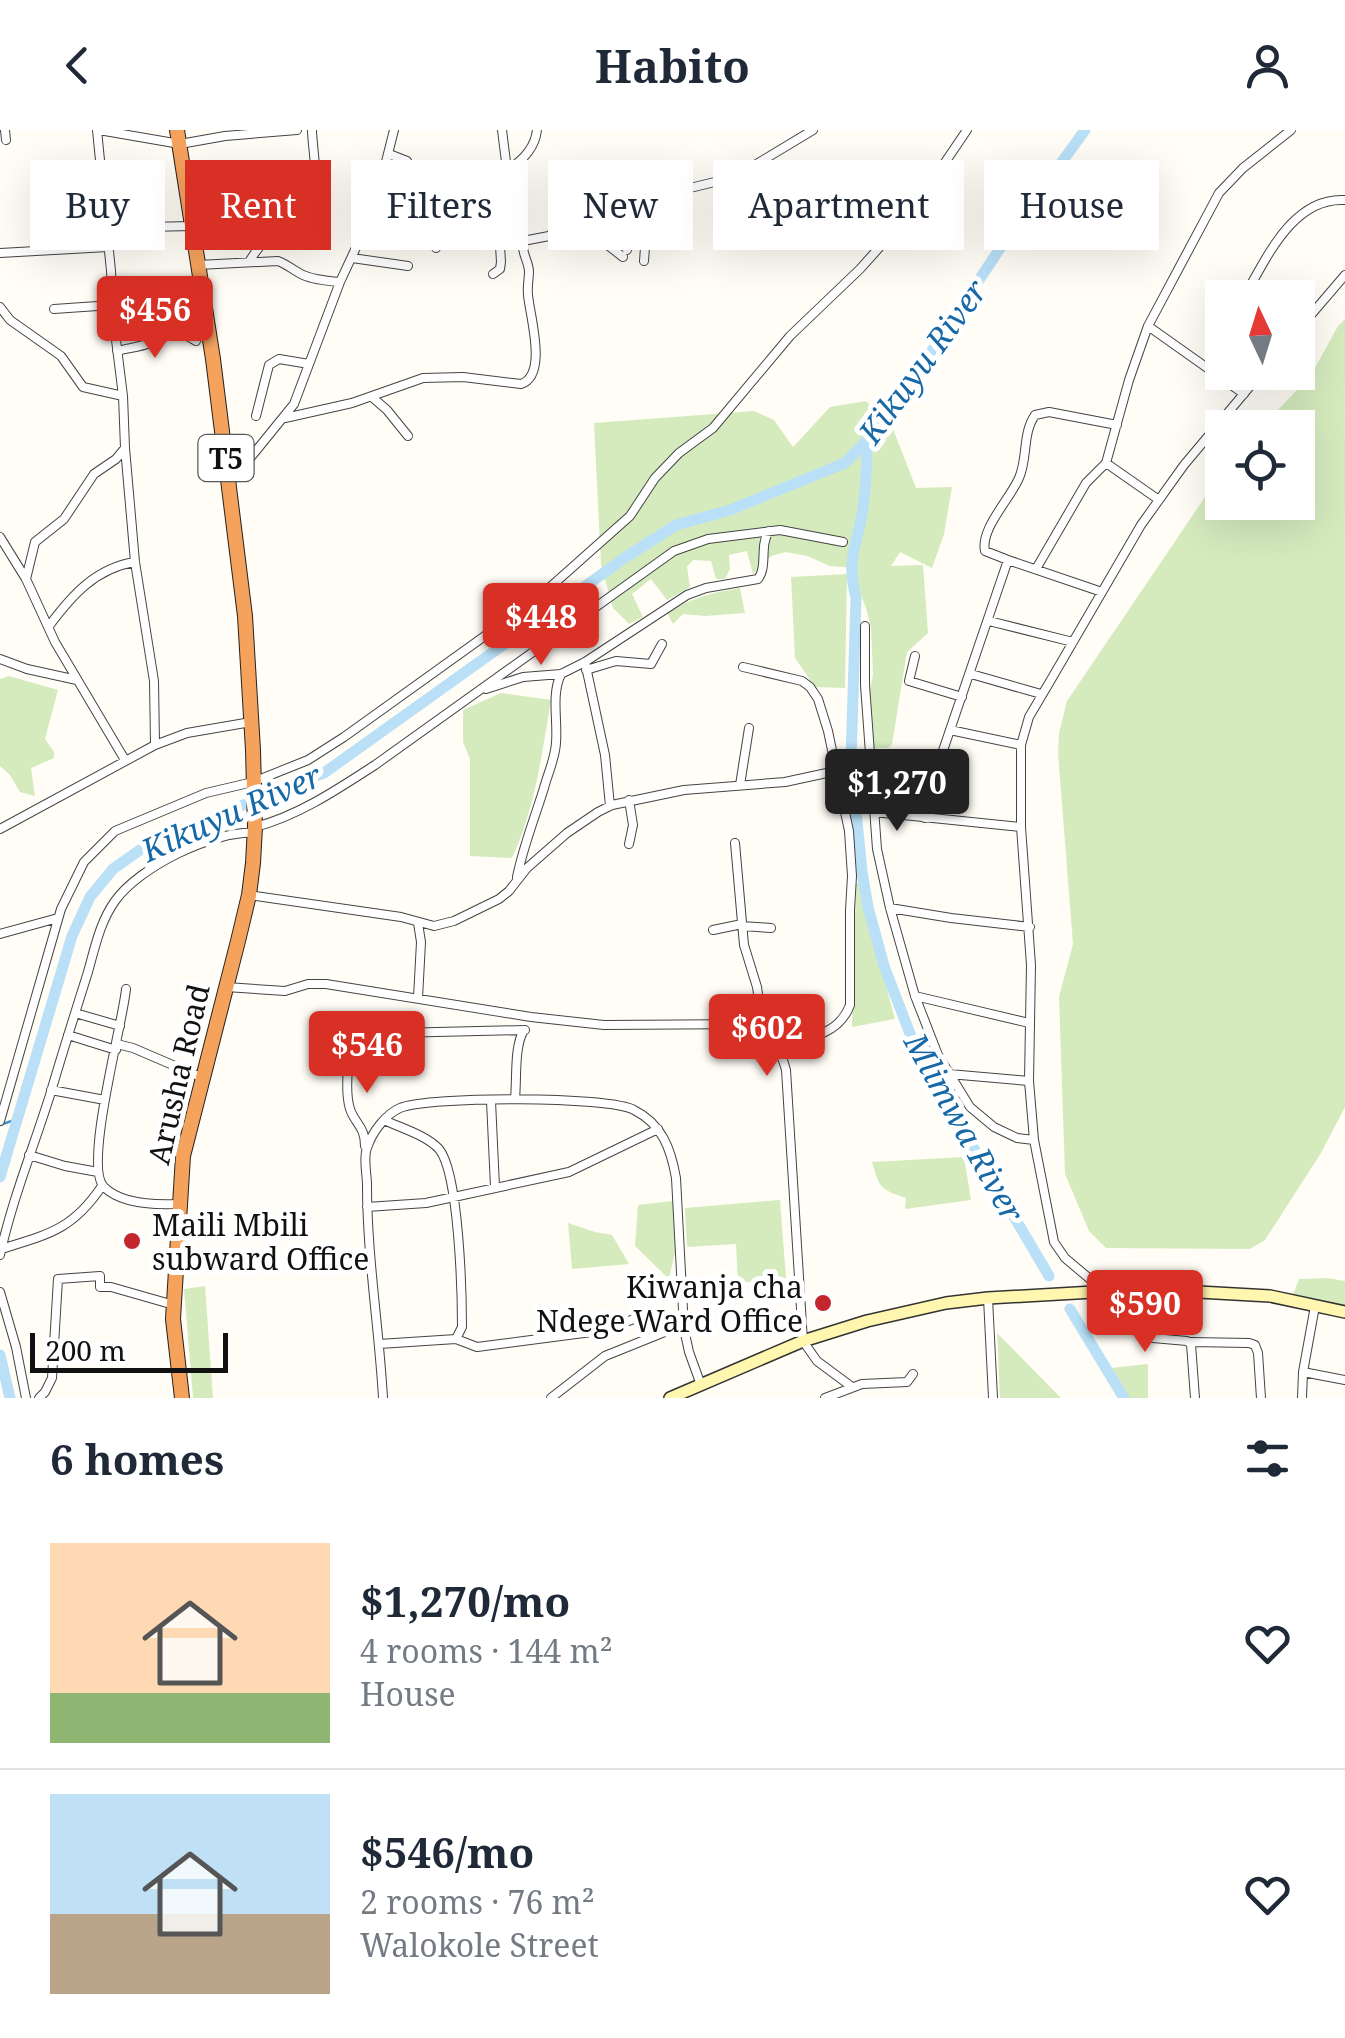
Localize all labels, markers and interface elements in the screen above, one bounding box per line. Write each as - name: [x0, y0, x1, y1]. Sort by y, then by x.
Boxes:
- text: Habito: [595, 35, 750, 96]
- icon: back: [50, 38, 105, 93]
- icon: person: [1240, 38, 1295, 93]
- chip: Buy: [30, 160, 165, 250]
- chip: Rent: [185, 160, 331, 250]
- chip: Filters: [351, 160, 528, 250]
- chip: New: [548, 160, 693, 250]
- chip: Apartment: [713, 160, 964, 250]
- chip: House: [984, 160, 1159, 250]
- water label: Kikuyu River: [847, 270, 997, 452]
- pin: $456: [96, 276, 214, 361]
- north arrow: [1205, 280, 1315, 390]
- map controls: [1205, 280, 1315, 520]
- text: $456: [119, 287, 191, 330]
- button: locate: [1205, 410, 1315, 520]
- road number: T5: [198, 435, 254, 481]
- pin: $448: [482, 583, 600, 668]
- text: $448: [505, 594, 577, 637]
- pin: $1,270: [816, 749, 978, 834]
- water label: Kikuyu River: [133, 753, 329, 871]
- text: $1,270: [847, 760, 947, 803]
- street label: Arusha Road: [137, 980, 219, 1168]
- pin: $602: [708, 994, 826, 1079]
- text: $602: [731, 1005, 803, 1048]
- pin: $546: [308, 1011, 426, 1096]
- text: $546: [331, 1022, 403, 1065]
- water label: Mlimwa River: [895, 1024, 1035, 1230]
- place label: Maili Mbili subward Office: [152, 1204, 369, 1279]
- marker: Maili Mbili subward Office: [121, 1230, 143, 1252]
- place label: Kiwanja cha Ndege Ward Office: [536, 1266, 803, 1341]
- pin: $590: [1086, 1270, 1204, 1355]
- text: $590: [1109, 1281, 1181, 1324]
- marker: Kiwanja cha Ndege Ward Office: [812, 1292, 834, 1314]
- scale bar: [30, 1328, 228, 1372]
- text: 200 m: [45, 1331, 126, 1369]
- text: 6 homes: [50, 1430, 224, 1487]
- icon: filters: [1240, 1431, 1295, 1486]
- text: $1,270/mo: [360, 1572, 570, 1629]
- icon: home: [130, 1583, 250, 1703]
- icon: heart: [1240, 1616, 1295, 1671]
- text: 4 rooms · 144 m²: [360, 1629, 613, 1672]
- text: House: [360, 1672, 456, 1715]
- text: $546/mo: [360, 1823, 534, 1880]
- icon: home: [130, 1834, 250, 1954]
- icon: heart: [1240, 1867, 1295, 1922]
- text: 2 rooms · 76 m²: [360, 1880, 595, 1923]
- text: Walokole Street: [360, 1923, 599, 1966]

